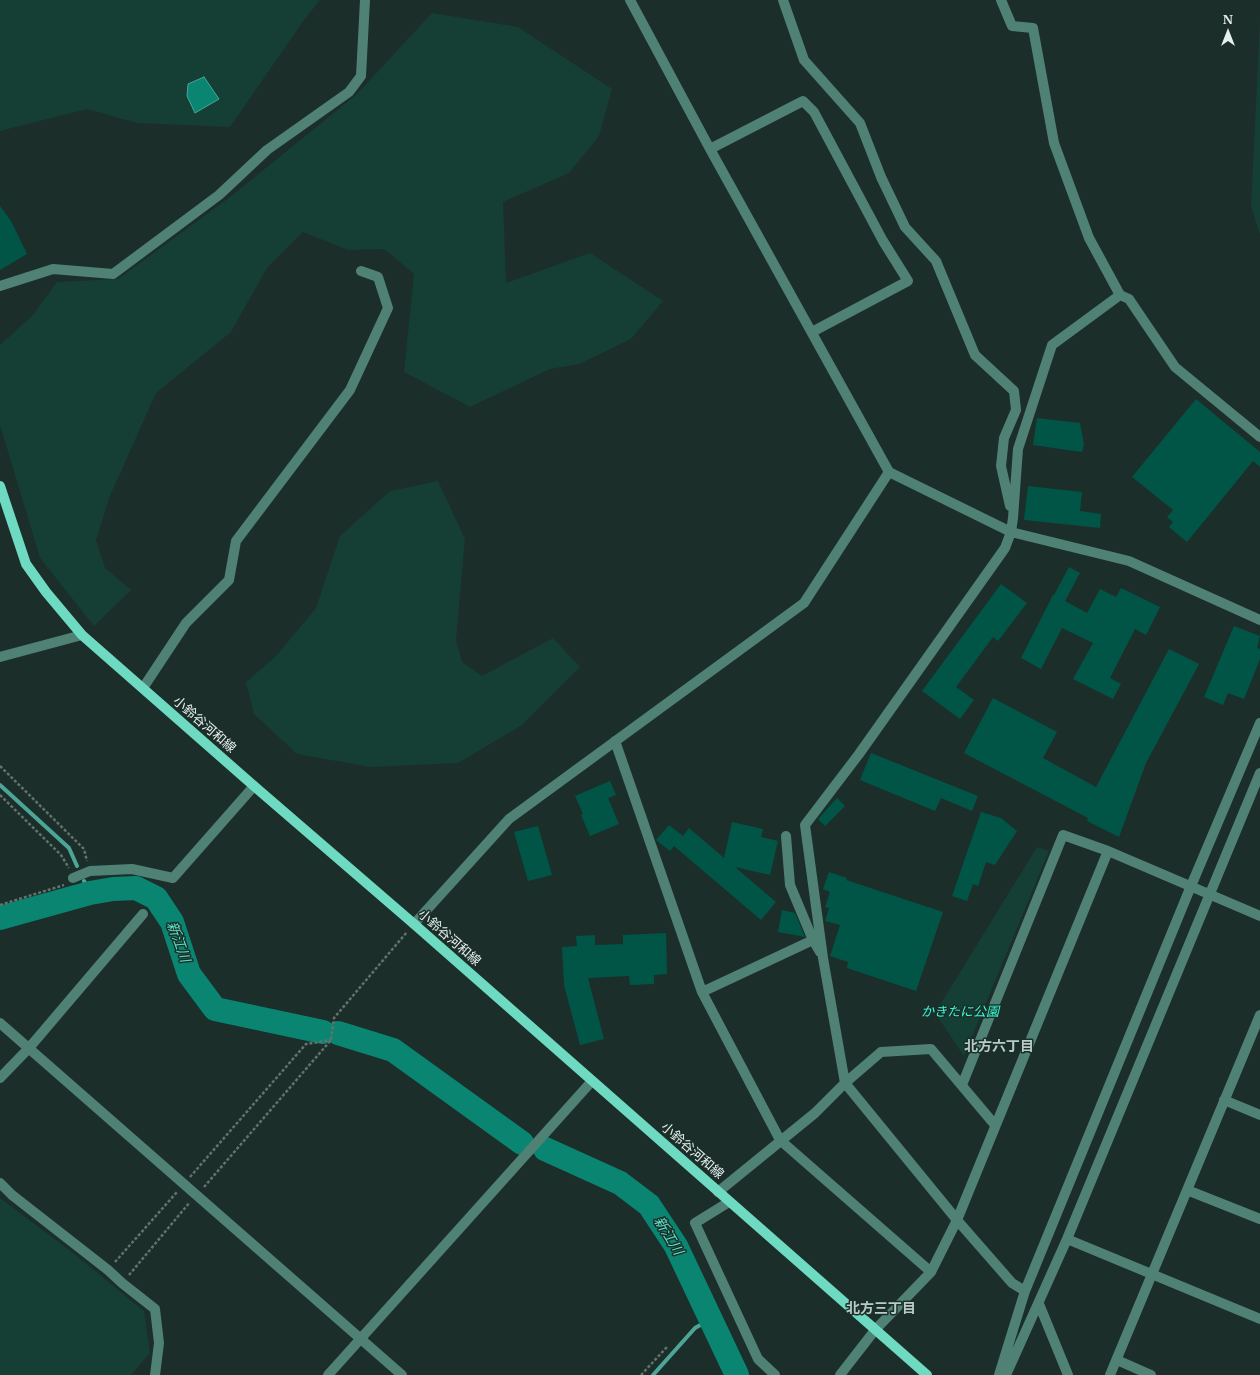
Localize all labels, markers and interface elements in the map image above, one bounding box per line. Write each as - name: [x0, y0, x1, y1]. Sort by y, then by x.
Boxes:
- north arrow: [1208, 12, 1248, 52]
- text: N: [1223, 13, 1233, 27]
- street label: 小鈴谷河和線: [169, 694, 239, 756]
- street label: 小鈴谷河和線: [414, 907, 484, 969]
- water label: 新江川: [163, 919, 193, 965]
- park label: かきたに公園: [921, 1004, 999, 1020]
- district label: 北方六丁目: [964, 1039, 1034, 1055]
- street label: 小鈴谷河和線: [657, 1120, 727, 1182]
- water label: 新江川: [650, 1214, 686, 1258]
- district label: 北方三丁目: [846, 1301, 916, 1317]

